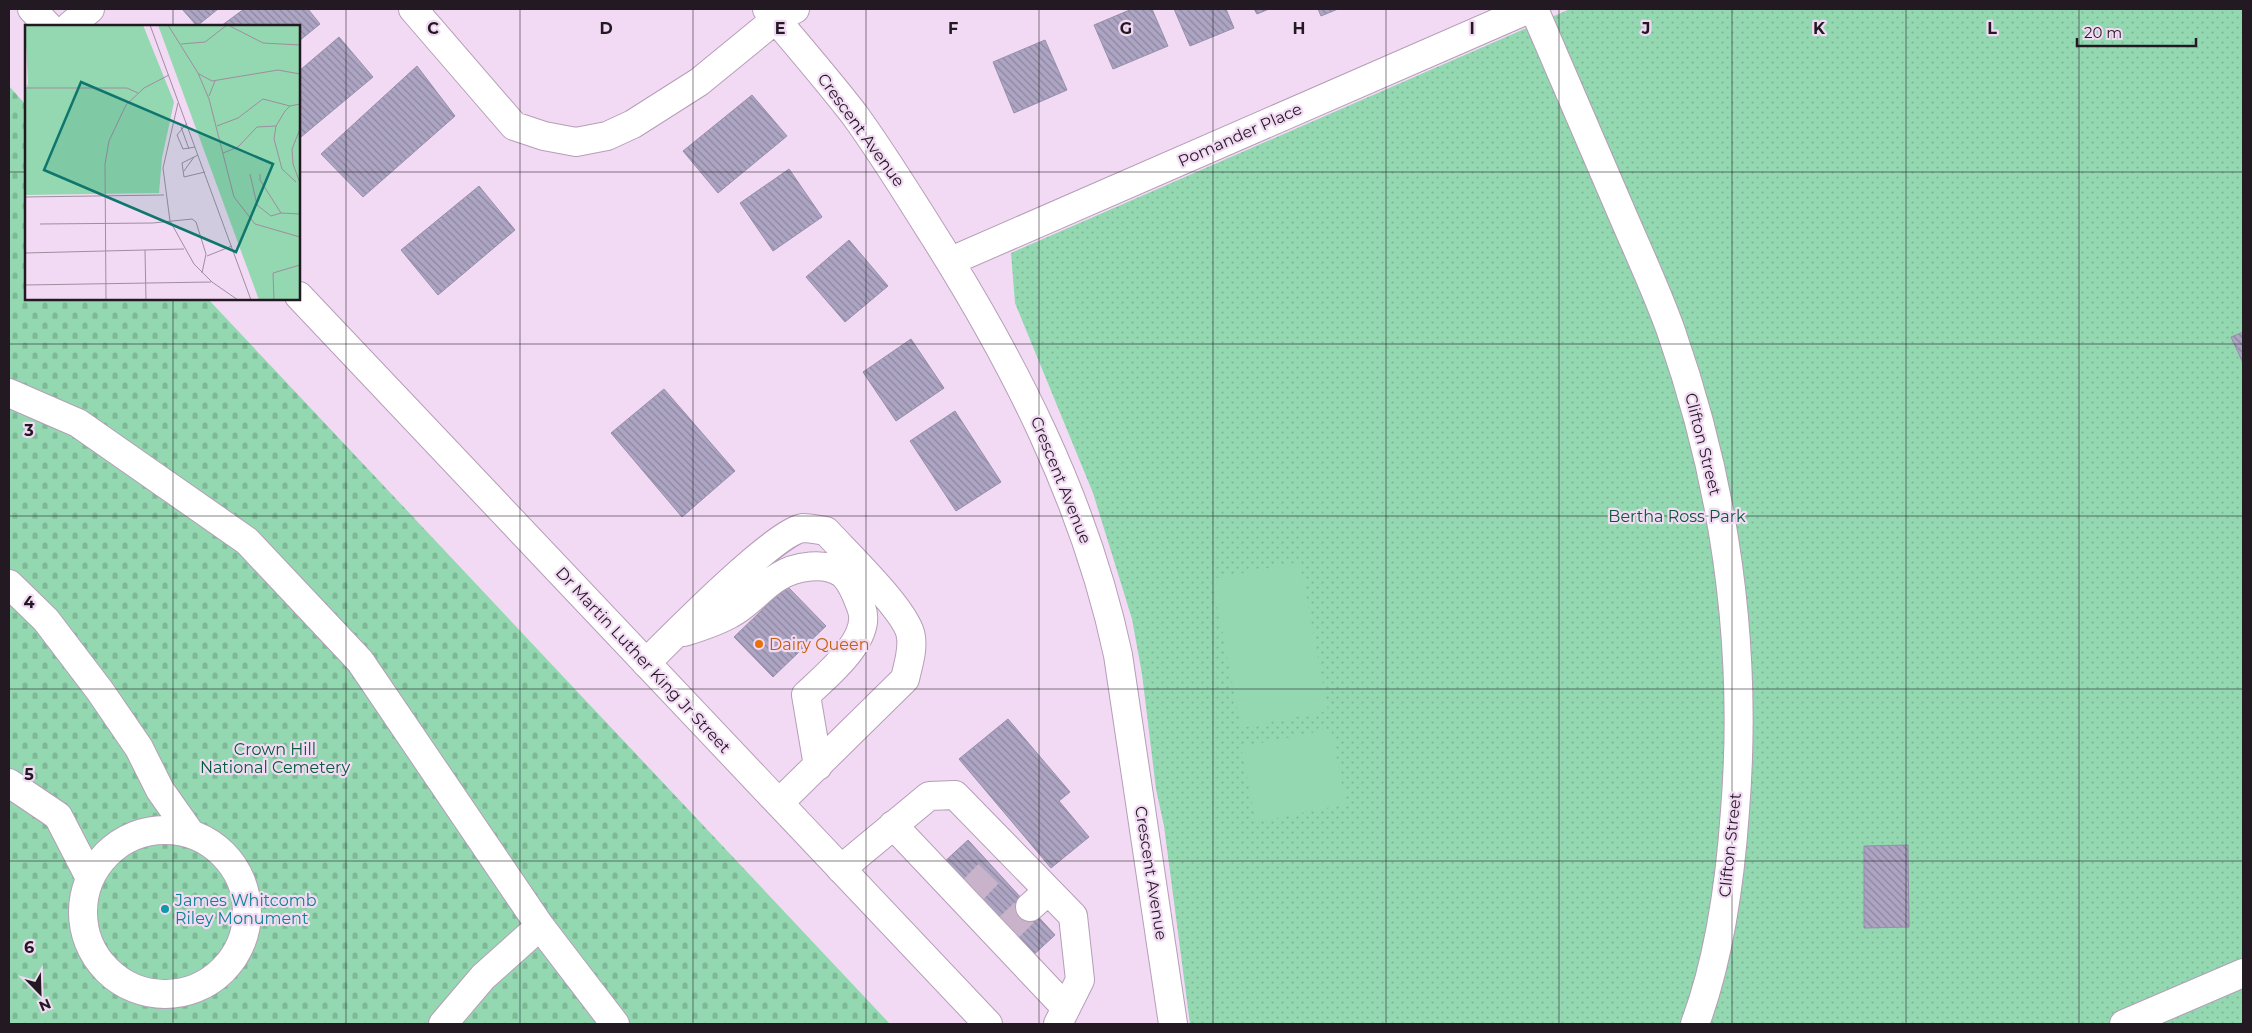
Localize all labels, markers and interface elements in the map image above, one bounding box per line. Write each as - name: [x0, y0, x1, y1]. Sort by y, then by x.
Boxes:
- scale bar: [2077, 15, 2196, 47]
- text: C: [427, 19, 439, 38]
- text: D: [599, 19, 613, 38]
- text: E: [775, 19, 785, 38]
- text: F: [948, 19, 958, 38]
- text: G: [1120, 19, 1132, 38]
- text: H: [1293, 19, 1305, 38]
- text: I: [1469, 19, 1475, 38]
- text: J: [1641, 19, 1650, 38]
- text: K: [1813, 19, 1826, 38]
- text: L: [1987, 19, 1997, 38]
- text: 20 m: [2084, 23, 2122, 42]
- inset map: [25, 25, 300, 300]
- street label: Crescent Avenue: [814, 70, 908, 190]
- street label: Pomander Place: [1175, 99, 1305, 171]
- street label: Clifton Street: [1681, 391, 1725, 498]
- street label: Crescent Avenue: [1027, 414, 1095, 546]
- text: 3: [23, 421, 34, 440]
- park label: Bertha Ross Park: [1608, 507, 1746, 526]
- street label: Dr Martin Luther King Jr Street: [552, 563, 735, 757]
- text: 4: [23, 593, 35, 612]
- place label: Dairy Queen: [769, 635, 869, 654]
- marker: Dairy Queen: [753, 638, 765, 650]
- park label: Crown Hill National Cemetery: [200, 740, 350, 777]
- text: 5: [24, 765, 34, 784]
- street label: Clifton Street: [1715, 791, 1745, 898]
- street label: Crescent Avenue: [1131, 805, 1171, 941]
- place label: James Whitcomb Riley Monument: [174, 891, 317, 928]
- marker: James Whitcomb Riley Monument: [159, 903, 171, 915]
- text: 6: [24, 938, 34, 957]
- north arrow: [15, 968, 65, 1018]
- text: N: [36, 994, 54, 1015]

